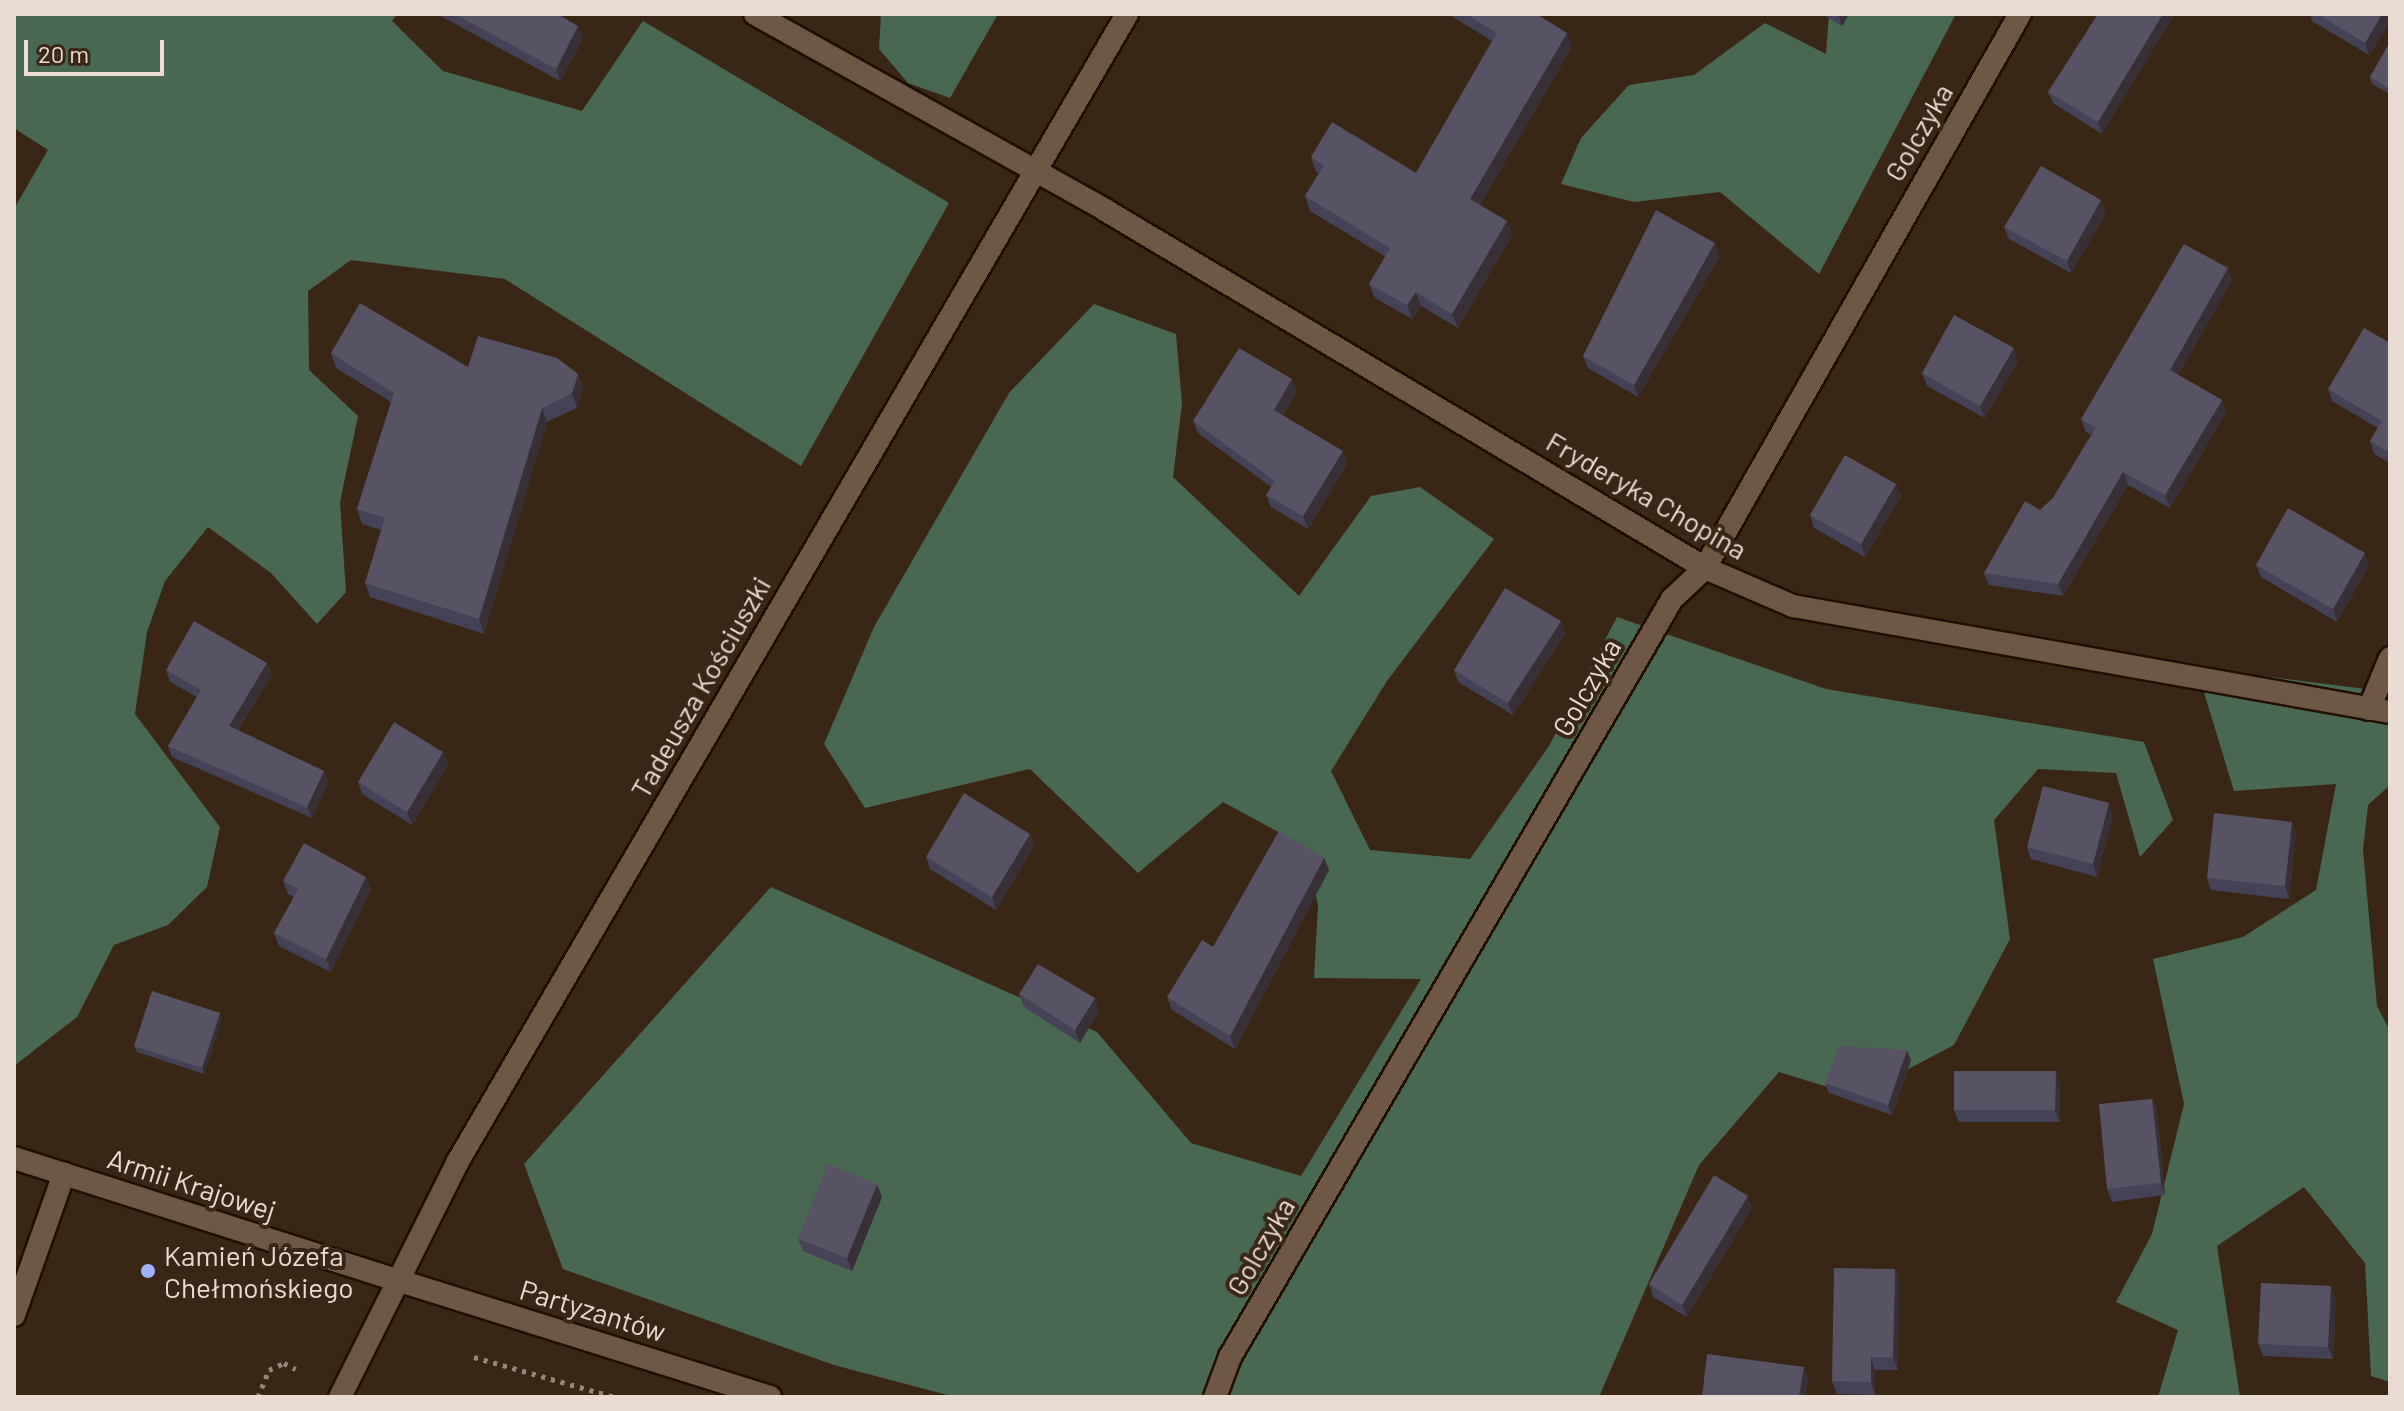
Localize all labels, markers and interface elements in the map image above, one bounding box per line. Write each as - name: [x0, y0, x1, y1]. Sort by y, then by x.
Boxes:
- scale bar: [28, 24, 168, 74]
- text: 20 m: [38, 39, 89, 68]
- street label: Golczyka: [1877, 77, 1959, 187]
- street label: Fryderyka Chopina: [1541, 424, 1753, 566]
- street label: Tadeusza Kościuszki: [623, 570, 777, 804]
- street label: Golczyka: [1545, 632, 1627, 742]
- street label: Armii Krajowej: [104, 1141, 280, 1227]
- street label: Golczyka: [1219, 1191, 1301, 1301]
- place label: Kamień Józefa Chełmońskiego: [164, 1238, 354, 1304]
- marker: Kamień Józefa Chełmońskiego: [139, 1262, 157, 1280]
- street label: Partyzantów: [516, 1272, 670, 1348]

